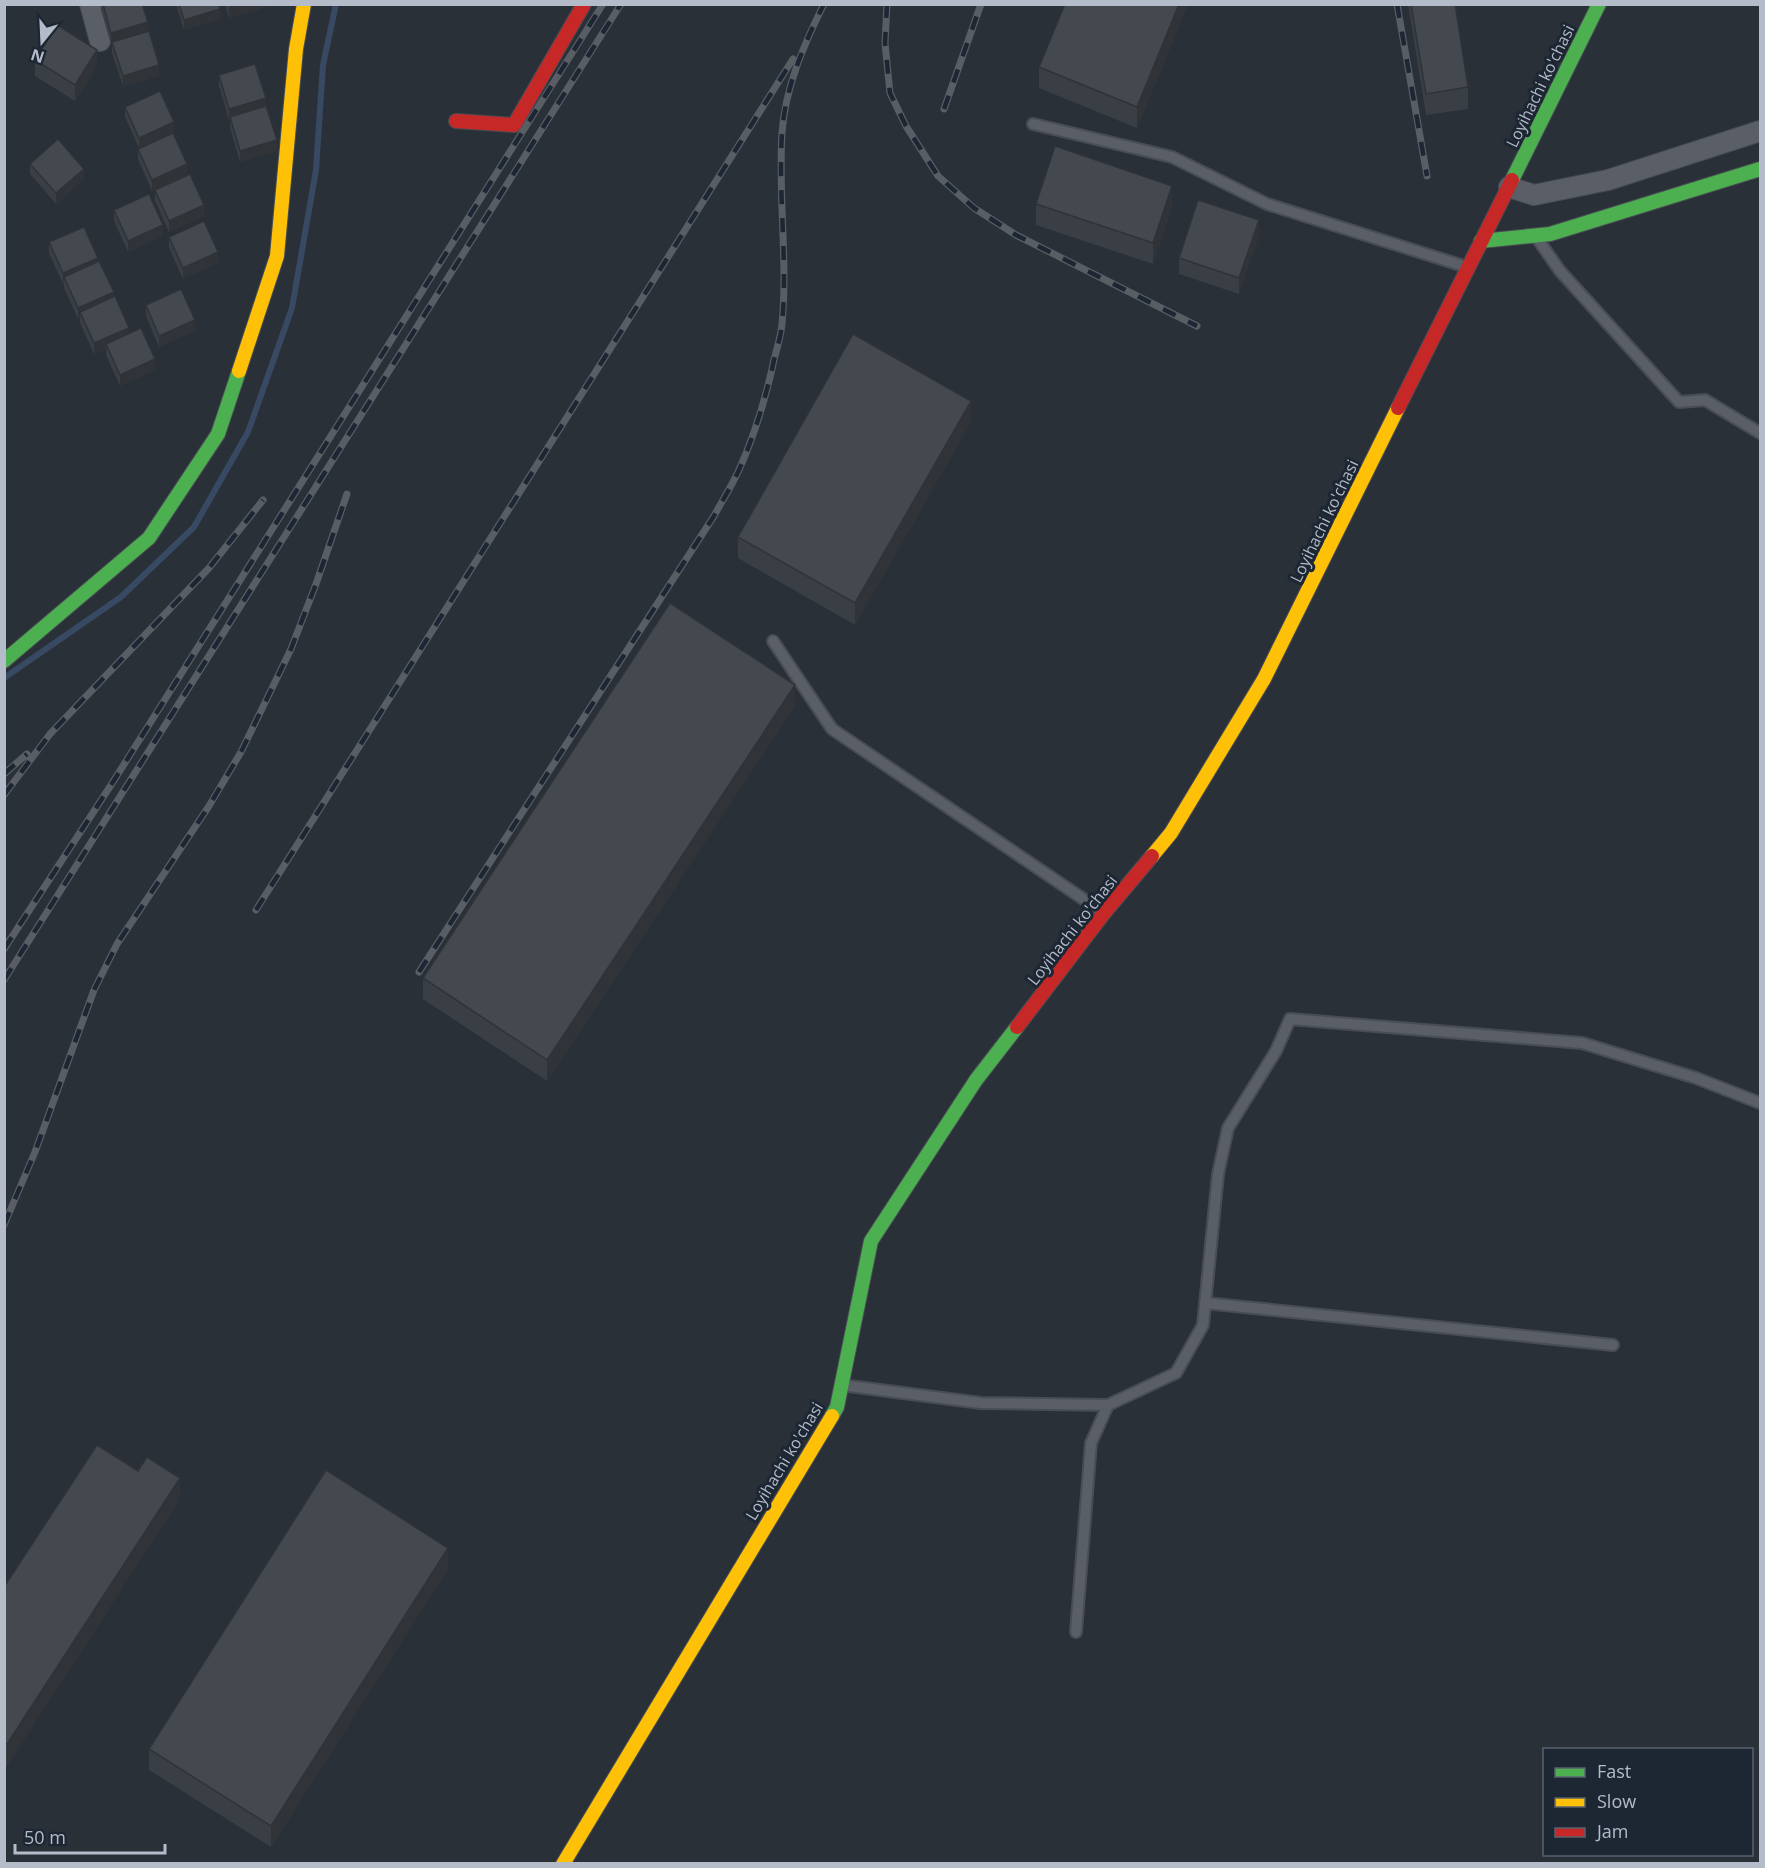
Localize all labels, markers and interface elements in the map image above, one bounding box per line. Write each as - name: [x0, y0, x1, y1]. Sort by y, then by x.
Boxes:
- north arrow: [12, 12, 72, 72]
- street label: Loyihachi ko'chasi: [1501, 21, 1579, 151]
- text: N: [28, 44, 47, 69]
- street label: Loyihachi ko'chasi: [1285, 456, 1363, 586]
- street label: Loyihachi ko'chasi: [1022, 870, 1122, 990]
- street label: Loyihachi ko'chasi: [740, 1398, 828, 1524]
- legend: [1543, 1748, 1753, 1856]
- text: Fast: [1597, 1759, 1631, 1783]
- text: Slow: [1597, 1789, 1636, 1813]
- scale bar: [15, 1817, 165, 1855]
- text: Jam: [1595, 1819, 1629, 1843]
- text: 50 m: [24, 1825, 66, 1849]

